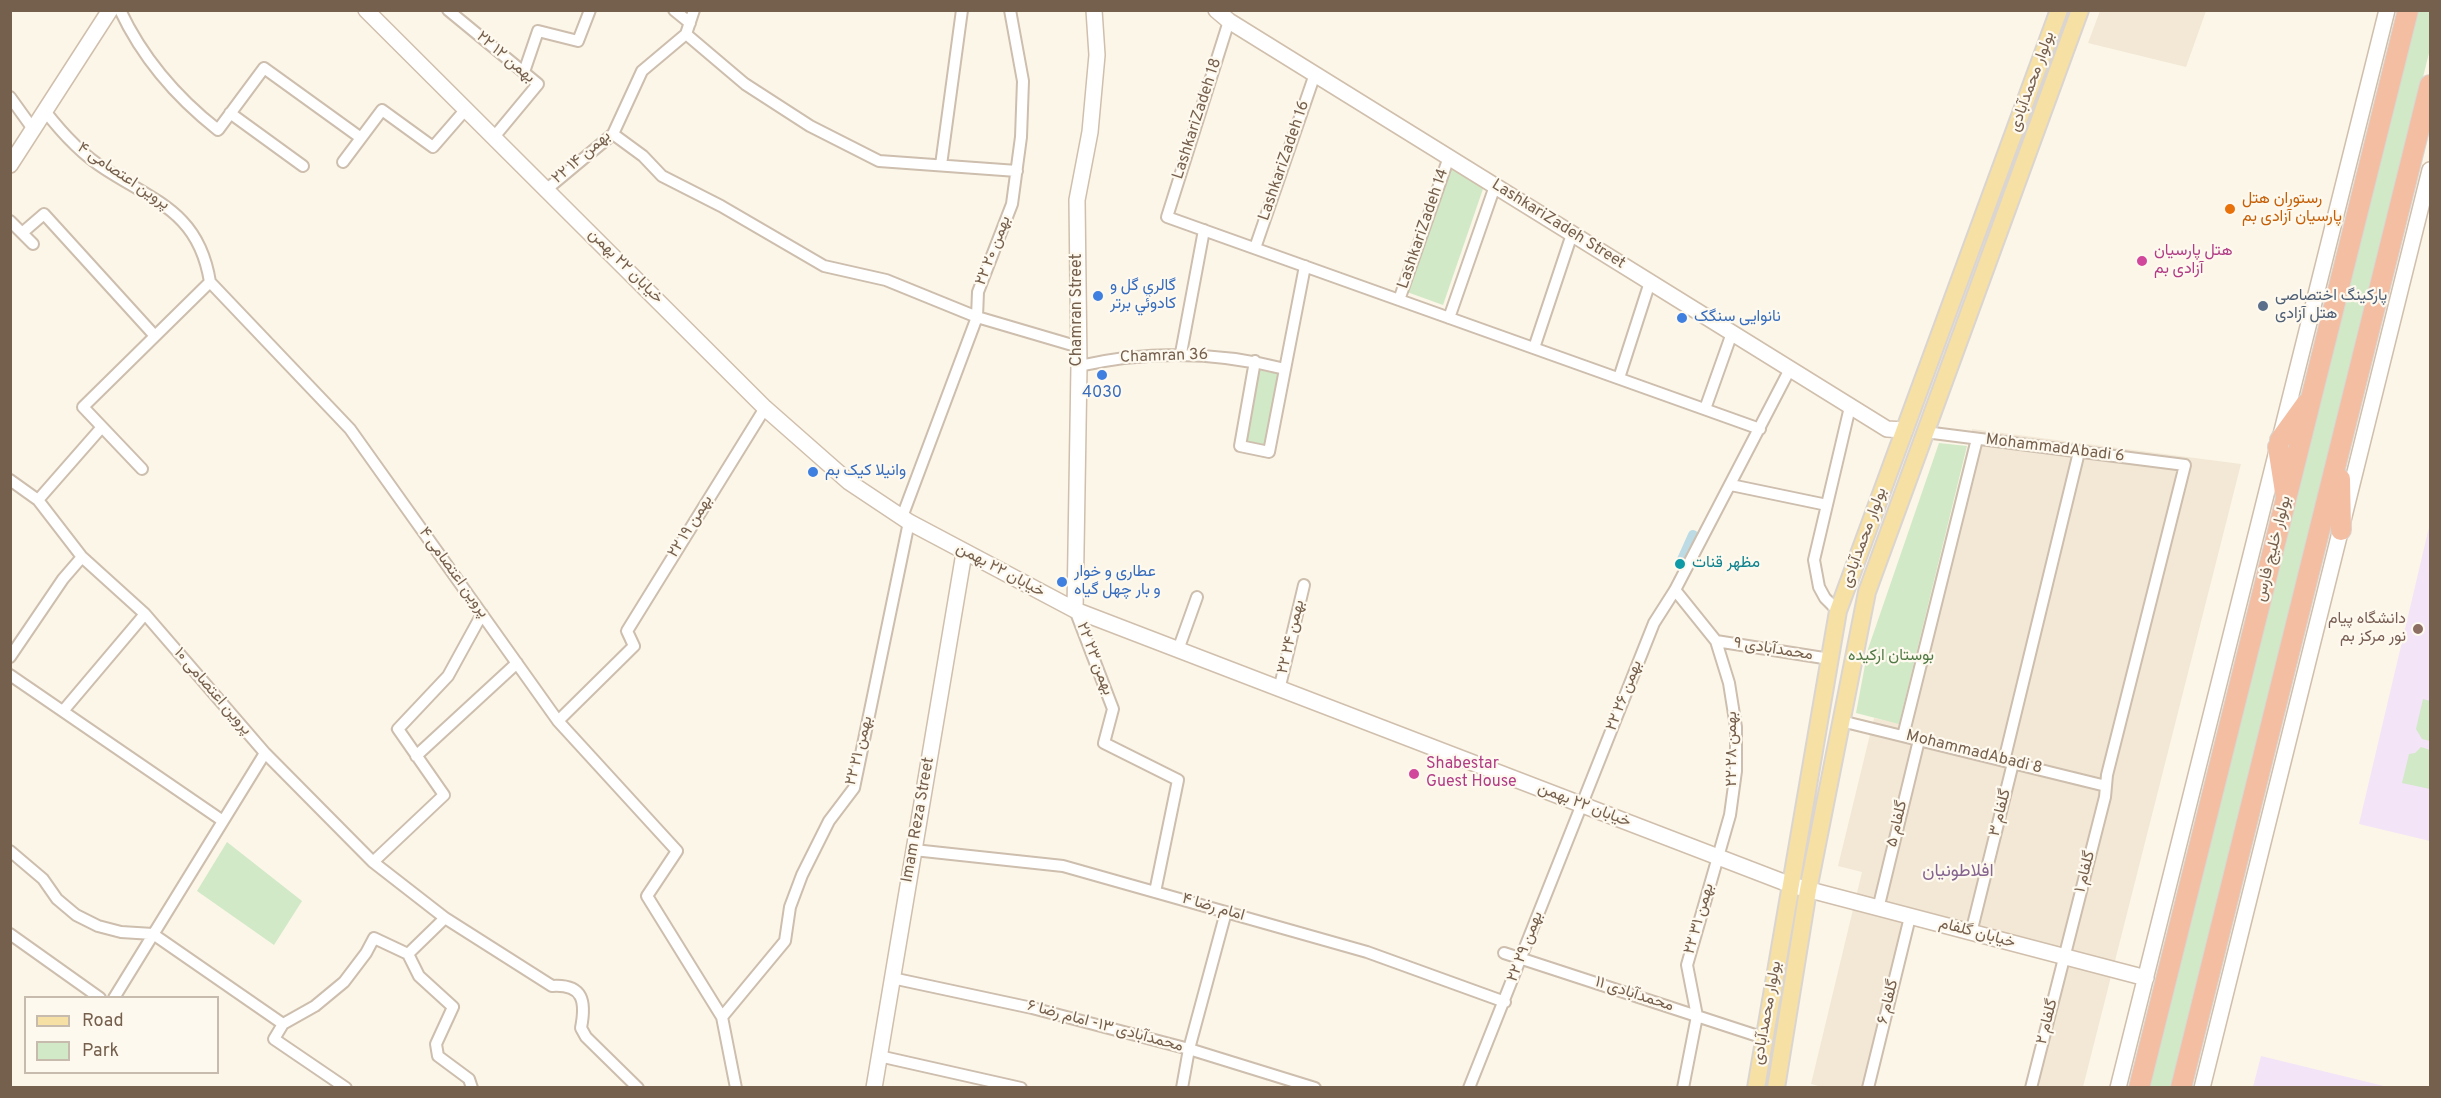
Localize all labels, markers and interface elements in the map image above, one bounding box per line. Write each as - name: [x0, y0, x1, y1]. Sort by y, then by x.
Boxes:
- street label: ۲۲ بهمن ۱۲: [472, 28, 538, 88]
- street label: بولوار محمدآبادی: [2006, 29, 2060, 135]
- street label: LashkariZadeh 18: [1169, 56, 1227, 182]
- street label: LashkariZadeh 16: [1255, 98, 1315, 224]
- street label: ۲۲ بهمن ۱۴: [549, 127, 615, 189]
- street label: پروین اعتصامی ۴: [73, 139, 173, 215]
- street label: LashkariZadeh 14: [1394, 166, 1454, 292]
- street label: LashkariZadeh Street: [1487, 176, 1629, 274]
- place label: رستوران هتل پارسیان آزادی بم: [2242, 190, 2342, 228]
- marker: رستوران هتل پارسیان آزادی بم: [2223, 202, 2237, 216]
- street label: ۲۲ بهمن ۲۰: [972, 214, 1016, 288]
- street label: خیابان ۲۲ بهمن: [584, 226, 666, 308]
- place label: هتل پارسیان آزادی بم: [2154, 242, 2233, 280]
- street label: Chamran Street: [1068, 253, 1088, 367]
- marker: هتل پارسیان آزادی بم: [2135, 254, 2149, 268]
- place label: گالري گل و كادوئي برتر: [1110, 277, 1176, 315]
- place label: پارکینگ اختصاصی هتل آزادی: [2275, 287, 2387, 325]
- marker: گالري گل و كادوئي برتر: [1091, 289, 1105, 303]
- marker: پارکینگ اختصاصی هتل آزادی: [2256, 299, 2270, 313]
- place label: نانوایی سنگک: [1694, 308, 1781, 328]
- marker: نانوایی سنگک: [1675, 311, 1689, 325]
- street label: Chamran 36: [1120, 346, 1208, 368]
- marker: 4030: [1095, 368, 1109, 382]
- place label: 4030: [1082, 384, 1122, 404]
- street label: MohammadAbadi 6: [1985, 431, 2125, 467]
- place label: وانیلا کیک بم: [825, 462, 906, 482]
- marker: وانیلا کیک بم: [806, 465, 820, 479]
- street label: بولوار محمدآبادی: [1838, 485, 1892, 591]
- street label: ۲۲ بهمن ۱۹: [664, 492, 718, 562]
- street label: بولوار خلیج فارس: [2252, 494, 2296, 604]
- street label: پروین اعتصامی ۴: [414, 524, 492, 622]
- street label: خیابان ۲۲ بهمن: [952, 539, 1048, 603]
- place label: مظهر قنات: [1692, 554, 1760, 574]
- marker: مظهر قنات: [1673, 557, 1687, 571]
- place label: عطاری و خوار و بار چهل گیاه: [1074, 563, 1161, 601]
- marker: عطاری و خوار و بار چهل گیاه: [1055, 575, 1069, 589]
- street label: ۲۲ بهمن ۲۴: [1274, 598, 1310, 676]
- place label: دانشگاه پیام نور مرکز بم: [2328, 610, 2406, 648]
- street label: ۲۲ بهمن ۲۳: [1071, 620, 1117, 698]
- marker: دانشگاه پیام نور مرکز بم: [2411, 622, 2425, 636]
- street label: محمدآبادی ۹: [1732, 634, 1814, 666]
- street label: پروین اعتصامی ۱۰: [169, 644, 255, 740]
- park label: بوستان ارکیده: [1848, 647, 1934, 667]
- street label: ۲۲ بهمن ۲۶: [1603, 658, 1647, 734]
- street label: ۲۲ بهمن ۲۸: [1723, 711, 1743, 787]
- street label: ۲۲ بهمن ۲۱: [842, 714, 878, 788]
- street label: MohammadAbadi 8: [1904, 727, 2044, 779]
- place label: Shabestar Guest House: [1426, 755, 1517, 793]
- street label: Imam Reza Street: [899, 756, 939, 884]
- marker: Shabestar Guest House: [1407, 767, 1421, 781]
- street label: خیابان ۲۲ بهمن: [1535, 779, 1633, 833]
- street label: گلفام ۳: [1986, 787, 2016, 839]
- street label: گلفام ۵: [1883, 799, 1913, 849]
- street label: گلفام ۱: [2072, 849, 2100, 895]
- district label: افلاطونیان: [1922, 861, 1994, 883]
- street label: ۲۲ بهمن ۳۱: [1681, 881, 1719, 957]
- street label: امام رضا ۴: [1179, 890, 1247, 926]
- street label: ۲۲ بهمن ۲۹: [1504, 909, 1548, 985]
- street label: خیابان گلفام: [1937, 915, 2017, 953]
- street label: بولوار محمدآبادی: [1749, 960, 1787, 1066]
- street label: محمدآبادی ۱۱: [1592, 973, 1676, 1017]
- street label: گلفام ۶: [1874, 978, 1904, 1026]
- legend: [24, 996, 219, 1074]
- street label: محمدآبادی ۱۳- امام رضا ۶: [1025, 997, 1185, 1057]
- street label: گلفام ۲: [2033, 997, 2063, 1047]
- text: Road: [82, 1010, 124, 1033]
- text: Park: [82, 1040, 119, 1063]

